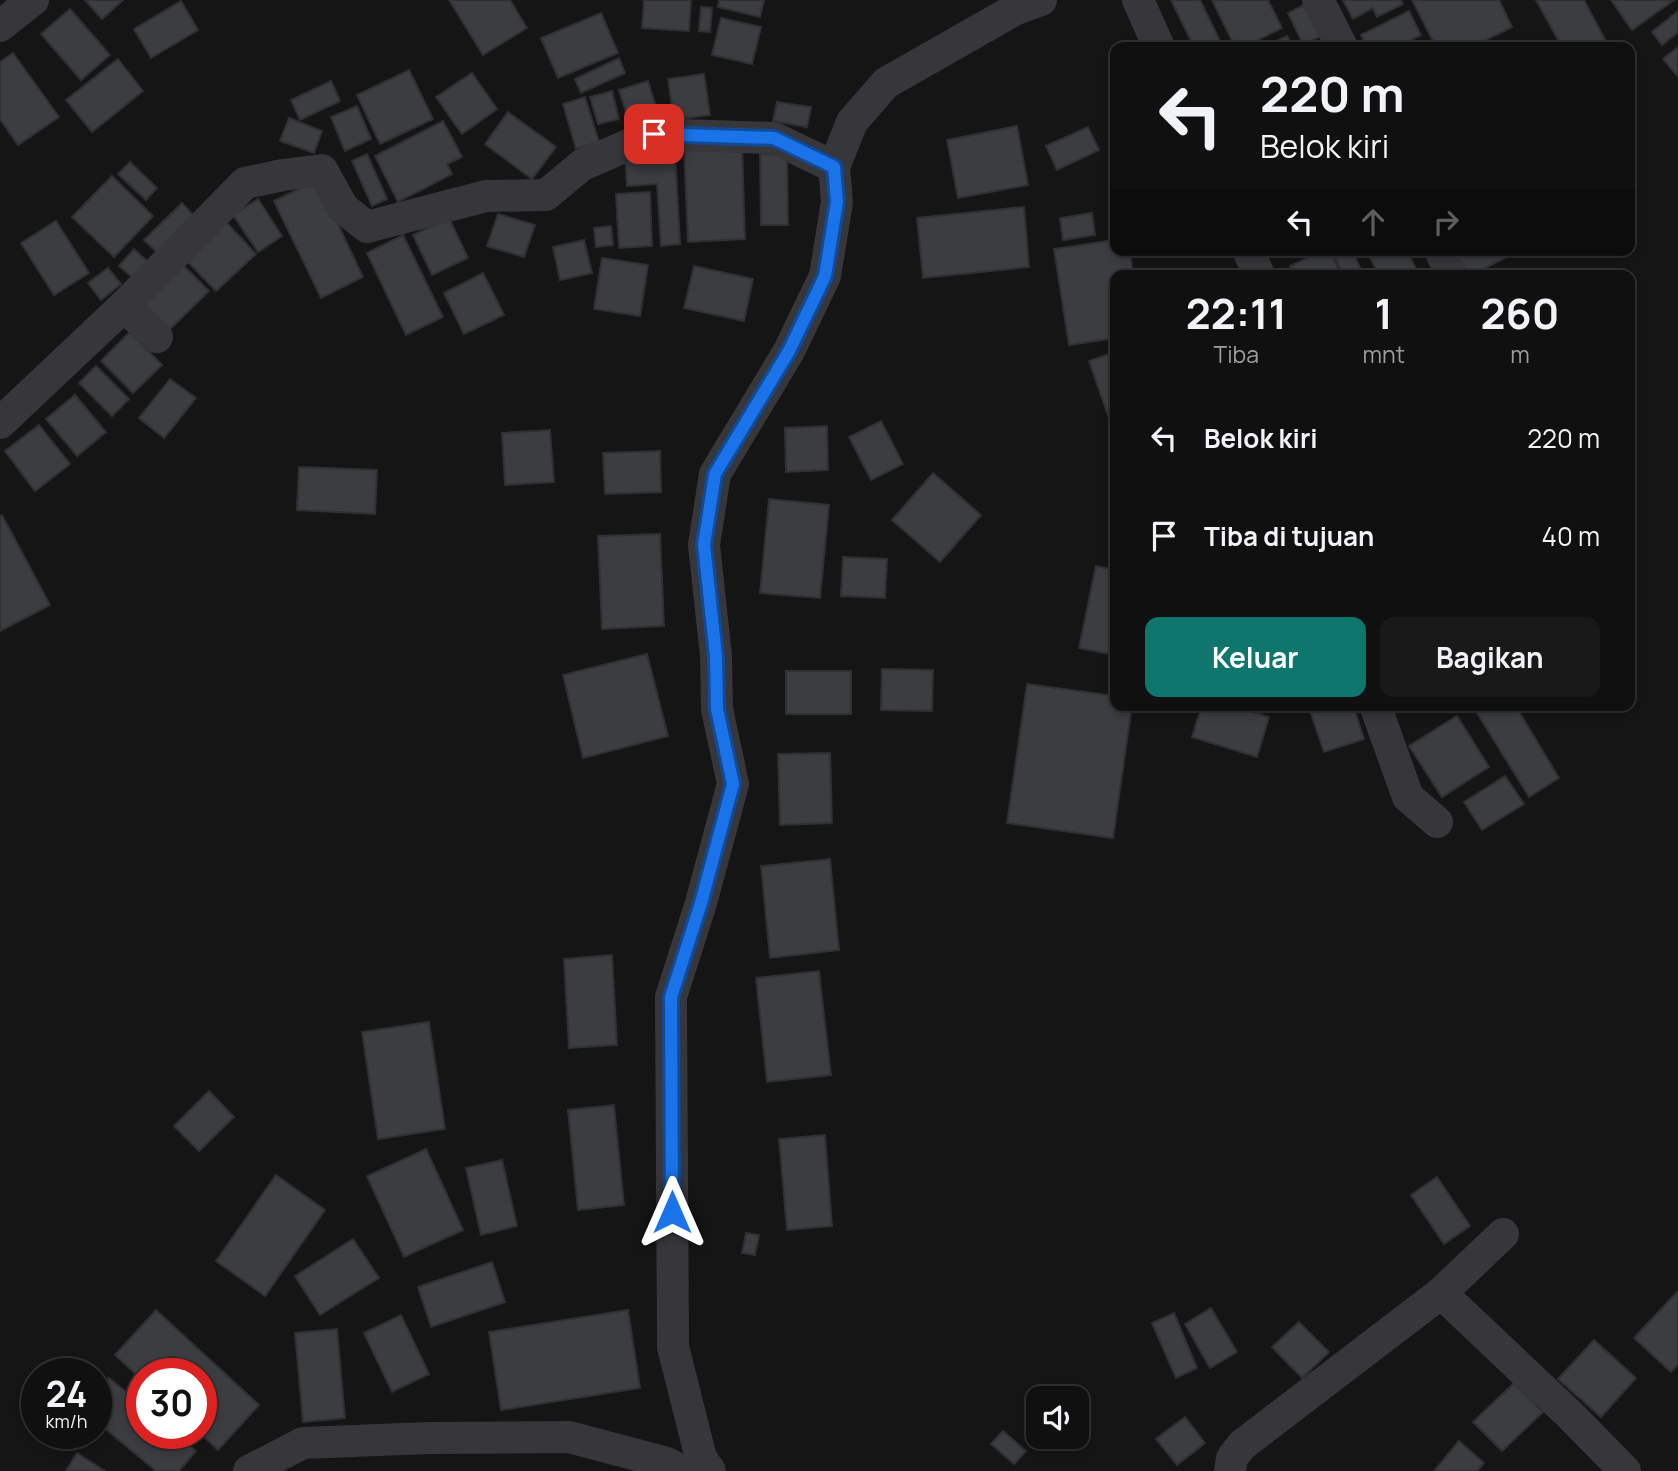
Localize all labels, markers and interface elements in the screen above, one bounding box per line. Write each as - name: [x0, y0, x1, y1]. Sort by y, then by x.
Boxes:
- text: 220 m: [1260, 60, 1404, 127]
- icon: left: [1145, 70, 1236, 161]
- pin: [624, 104, 684, 164]
- icon: arrive: [635, 115, 673, 153]
- text: Belok kiri: [1260, 124, 1389, 168]
- icon: left: [1281, 203, 1319, 241]
- icon: ahead: [1354, 203, 1392, 241]
- icon: right: [1427, 203, 1465, 241]
- text: 22:11: [1186, 284, 1287, 342]
- text: 1: [1375, 284, 1393, 342]
- text: 260: [1481, 284, 1559, 342]
- text: Tiba: [1214, 338, 1259, 370]
- text: mnt: [1363, 338, 1405, 370]
- text: m: [1510, 338, 1530, 370]
- icon: left: [1145, 419, 1183, 457]
- text: Belok kiri: [1204, 420, 1318, 456]
- text: 220 m: [1527, 420, 1600, 456]
- icon: arrive: [1145, 517, 1183, 555]
- text: Tiba di tujuan: [1204, 518, 1374, 554]
- text: 40 m: [1542, 518, 1600, 554]
- button: Keluar: [1145, 617, 1366, 697]
- button: Bagikan: [1380, 617, 1600, 697]
- position arrow: [635, 1175, 709, 1249]
- speed limit sign: 30: [126, 1358, 217, 1449]
- text: 24: [46, 1370, 87, 1418]
- map controls: [1026, 1386, 1089, 1449]
- button: sound: [1026, 1386, 1089, 1449]
- text: km/h: [46, 1409, 87, 1433]

